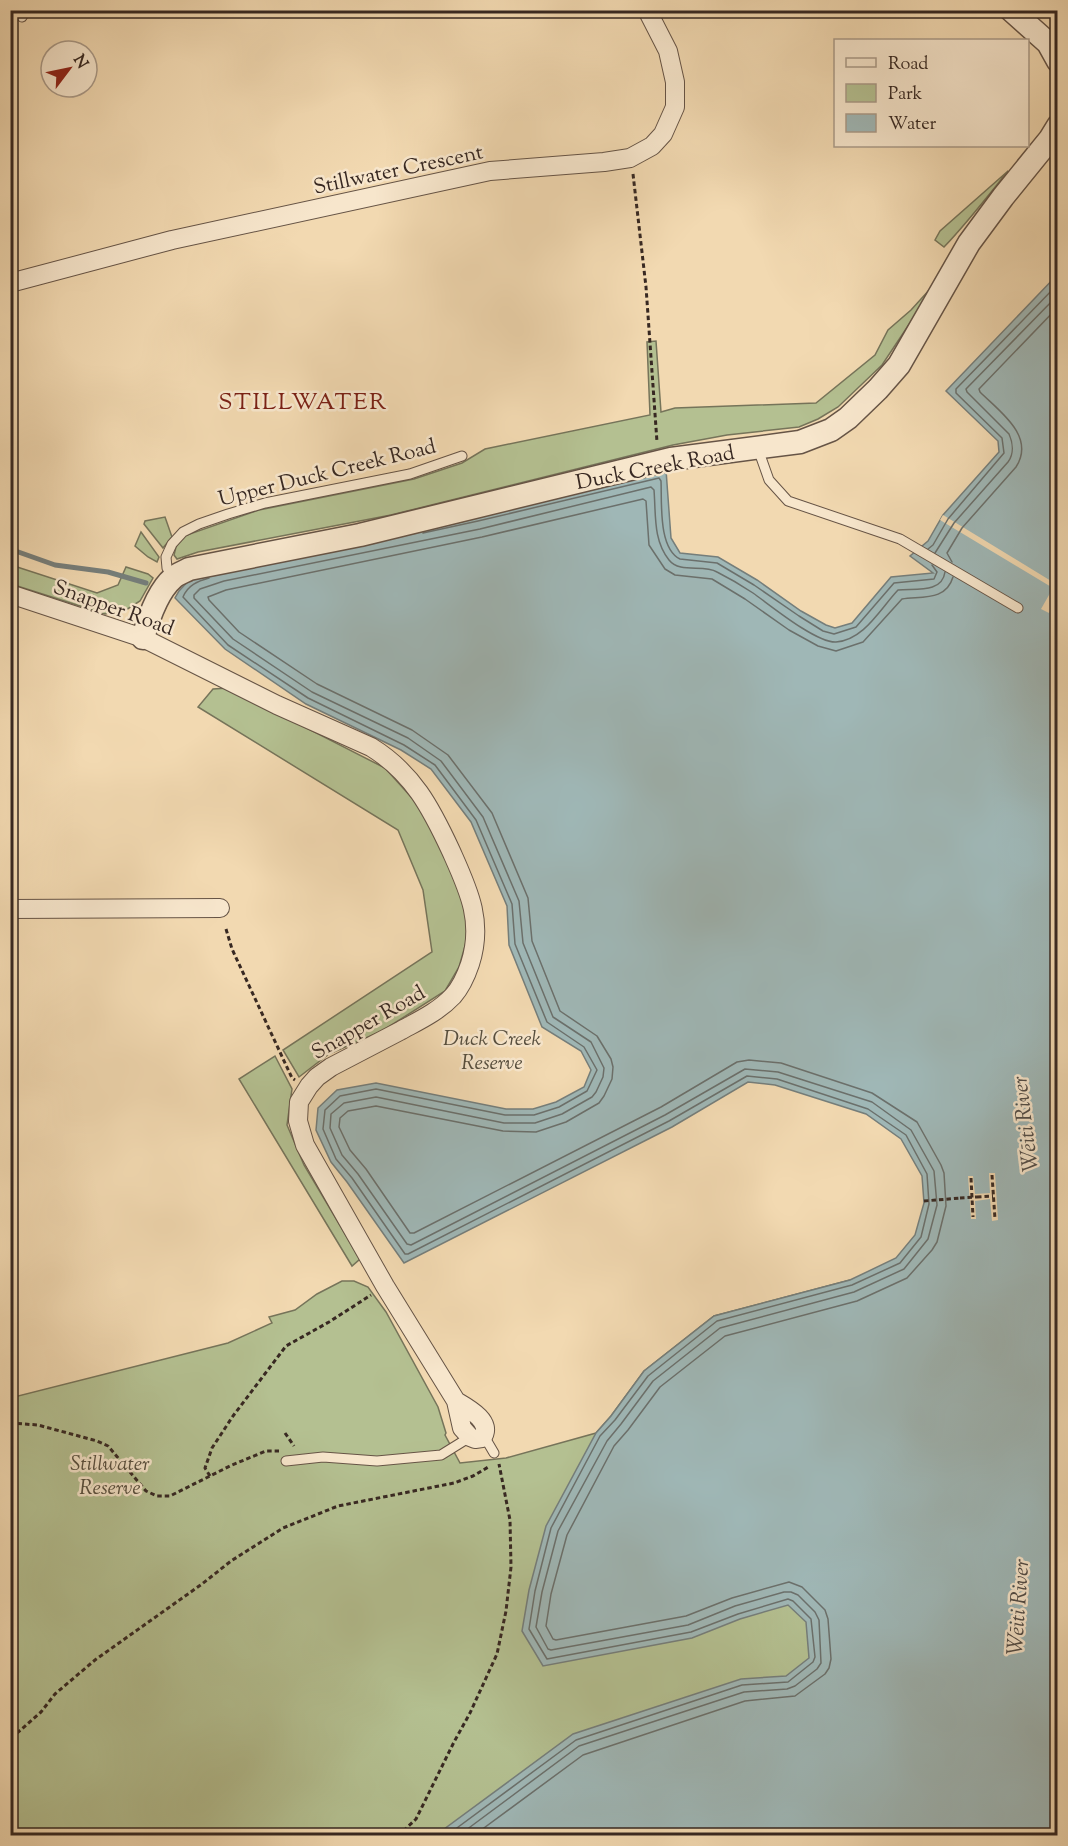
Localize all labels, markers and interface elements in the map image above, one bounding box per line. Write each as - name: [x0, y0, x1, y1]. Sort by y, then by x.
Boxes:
- north arrow: [39, 39, 99, 99]
- legend: [834, 39, 1029, 147]
- text: N: [66, 51, 93, 74]
- text: Road: [888, 52, 928, 78]
- text: Park: [888, 82, 923, 108]
- text: Water: [888, 112, 937, 138]
- street label: Stillwater Crescent: [311, 138, 486, 204]
- district label: STILLWATER: [218, 386, 388, 420]
- street label: Upper Duck Creek Road: [215, 432, 440, 516]
- street label: Duck Creek Road: [573, 439, 737, 499]
- street label: Snapper Road: [49, 573, 178, 645]
- street label: Snapper Road: [307, 979, 432, 1068]
- park label: Duck Creek Reserve: [443, 1025, 542, 1079]
- water label: Wēiti River: [1005, 1074, 1049, 1173]
- park label: Stillwater Reserve: [70, 1450, 150, 1504]
- water label: Wēiti River: [1001, 1558, 1039, 1656]

